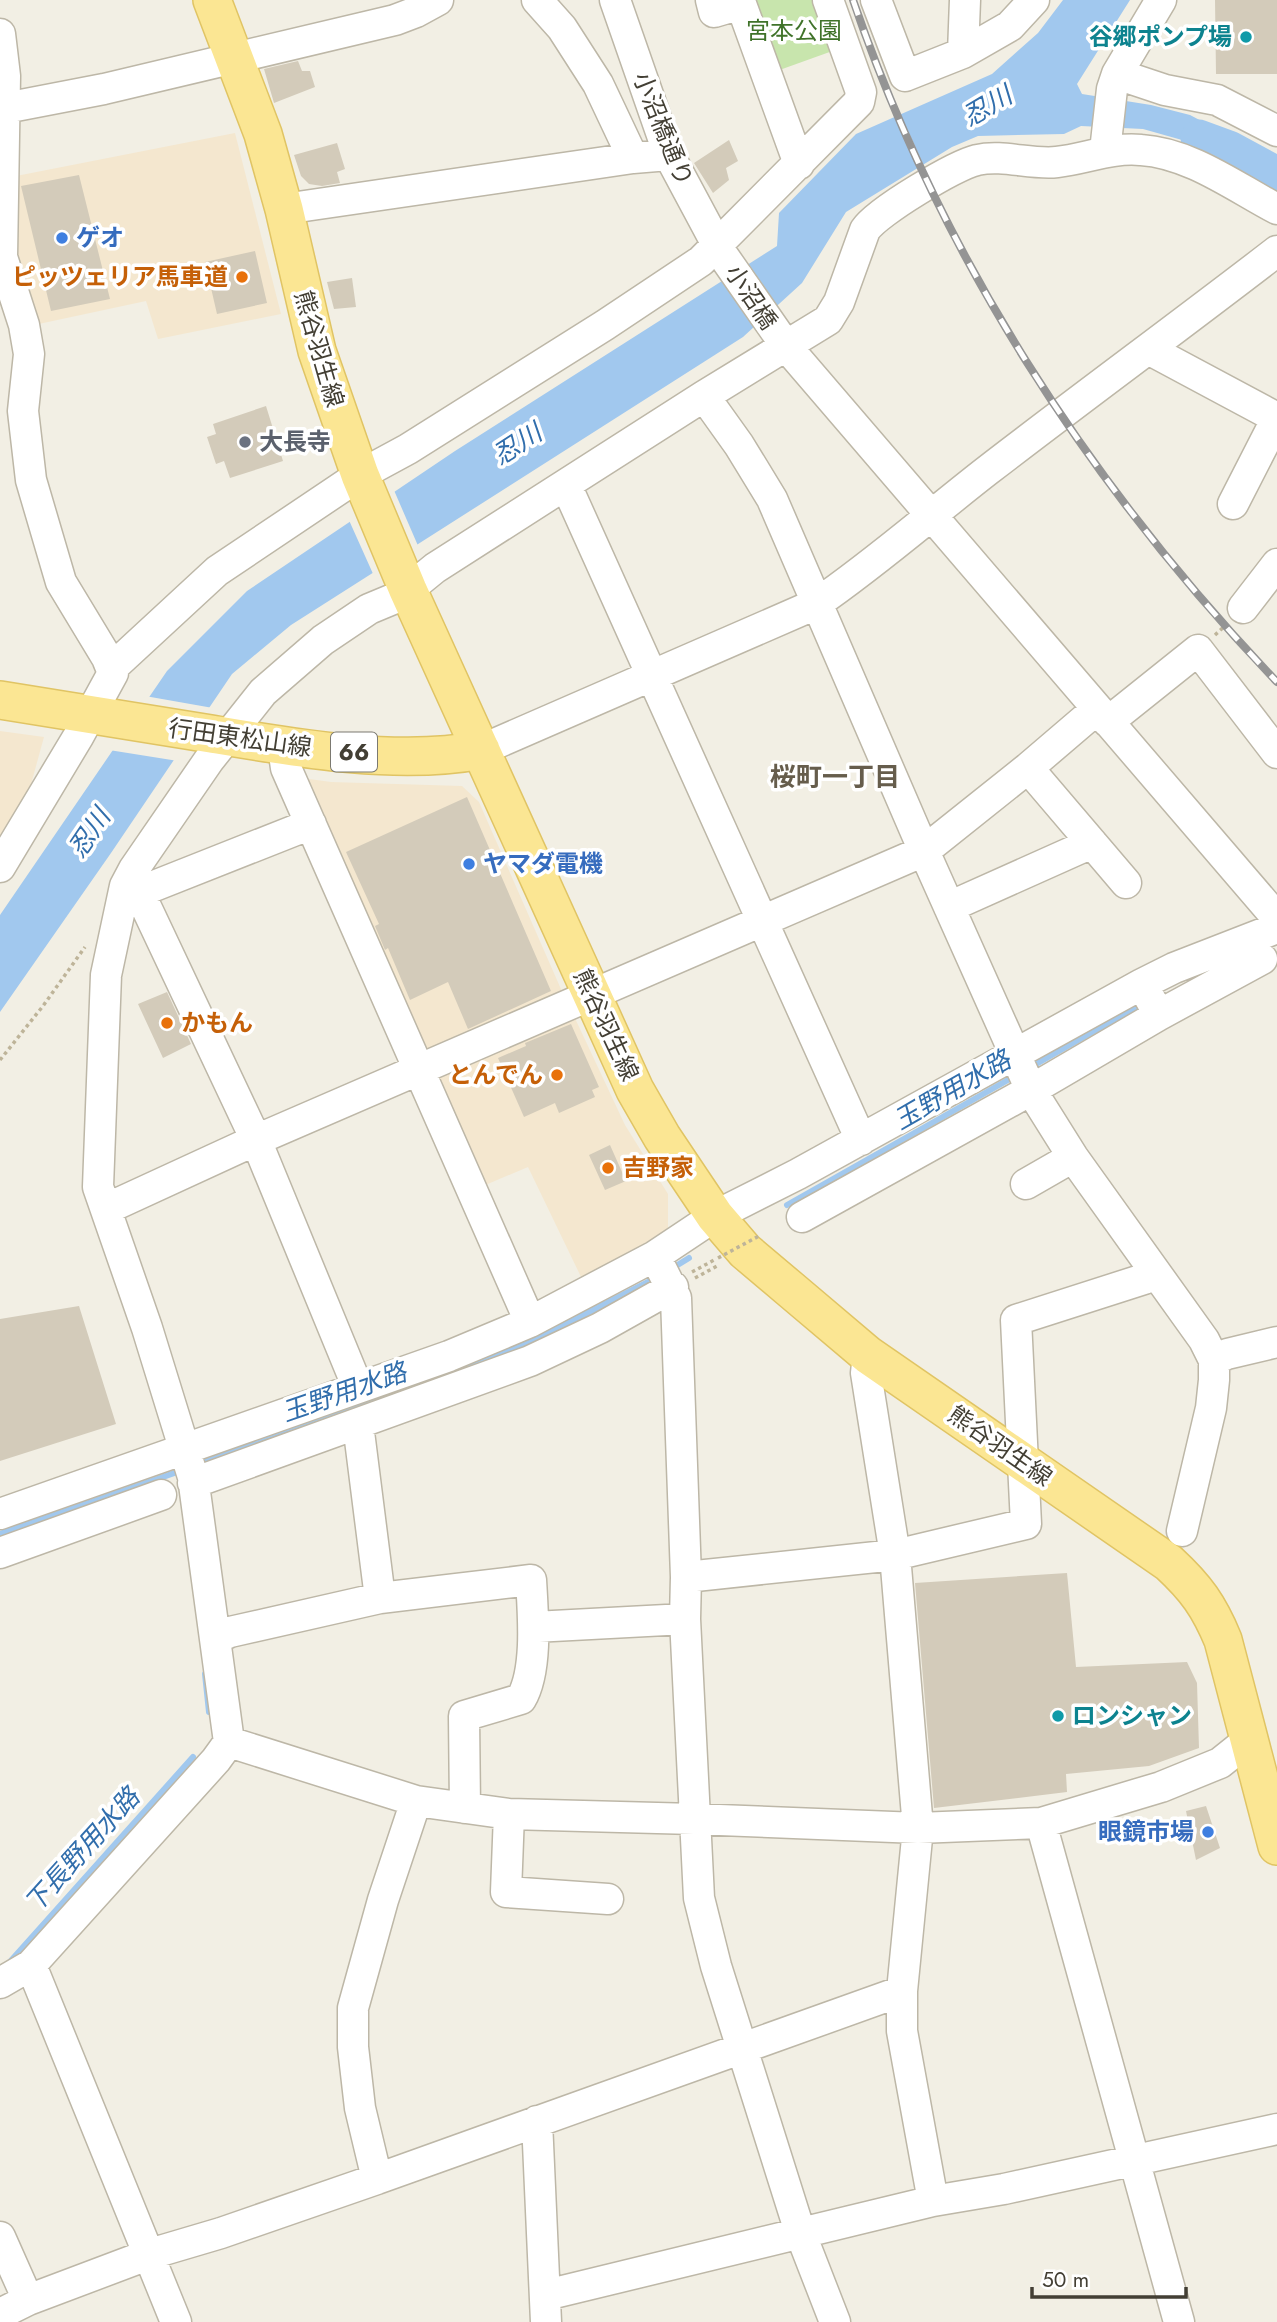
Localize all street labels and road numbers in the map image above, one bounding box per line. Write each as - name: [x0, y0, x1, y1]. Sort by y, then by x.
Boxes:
- street label: 小沼橋通り: [625, 67, 702, 191]
- street label: 小沼橋: [717, 257, 786, 336]
- street label: 熊谷羽生線: [286, 286, 353, 411]
- street label: 行田東松山線: [166, 710, 314, 765]
- road number: 66: [331, 732, 377, 772]
- street label: 熊谷羽生線: [565, 963, 648, 1087]
- street label: 熊谷羽生線: [941, 1397, 1059, 1494]

